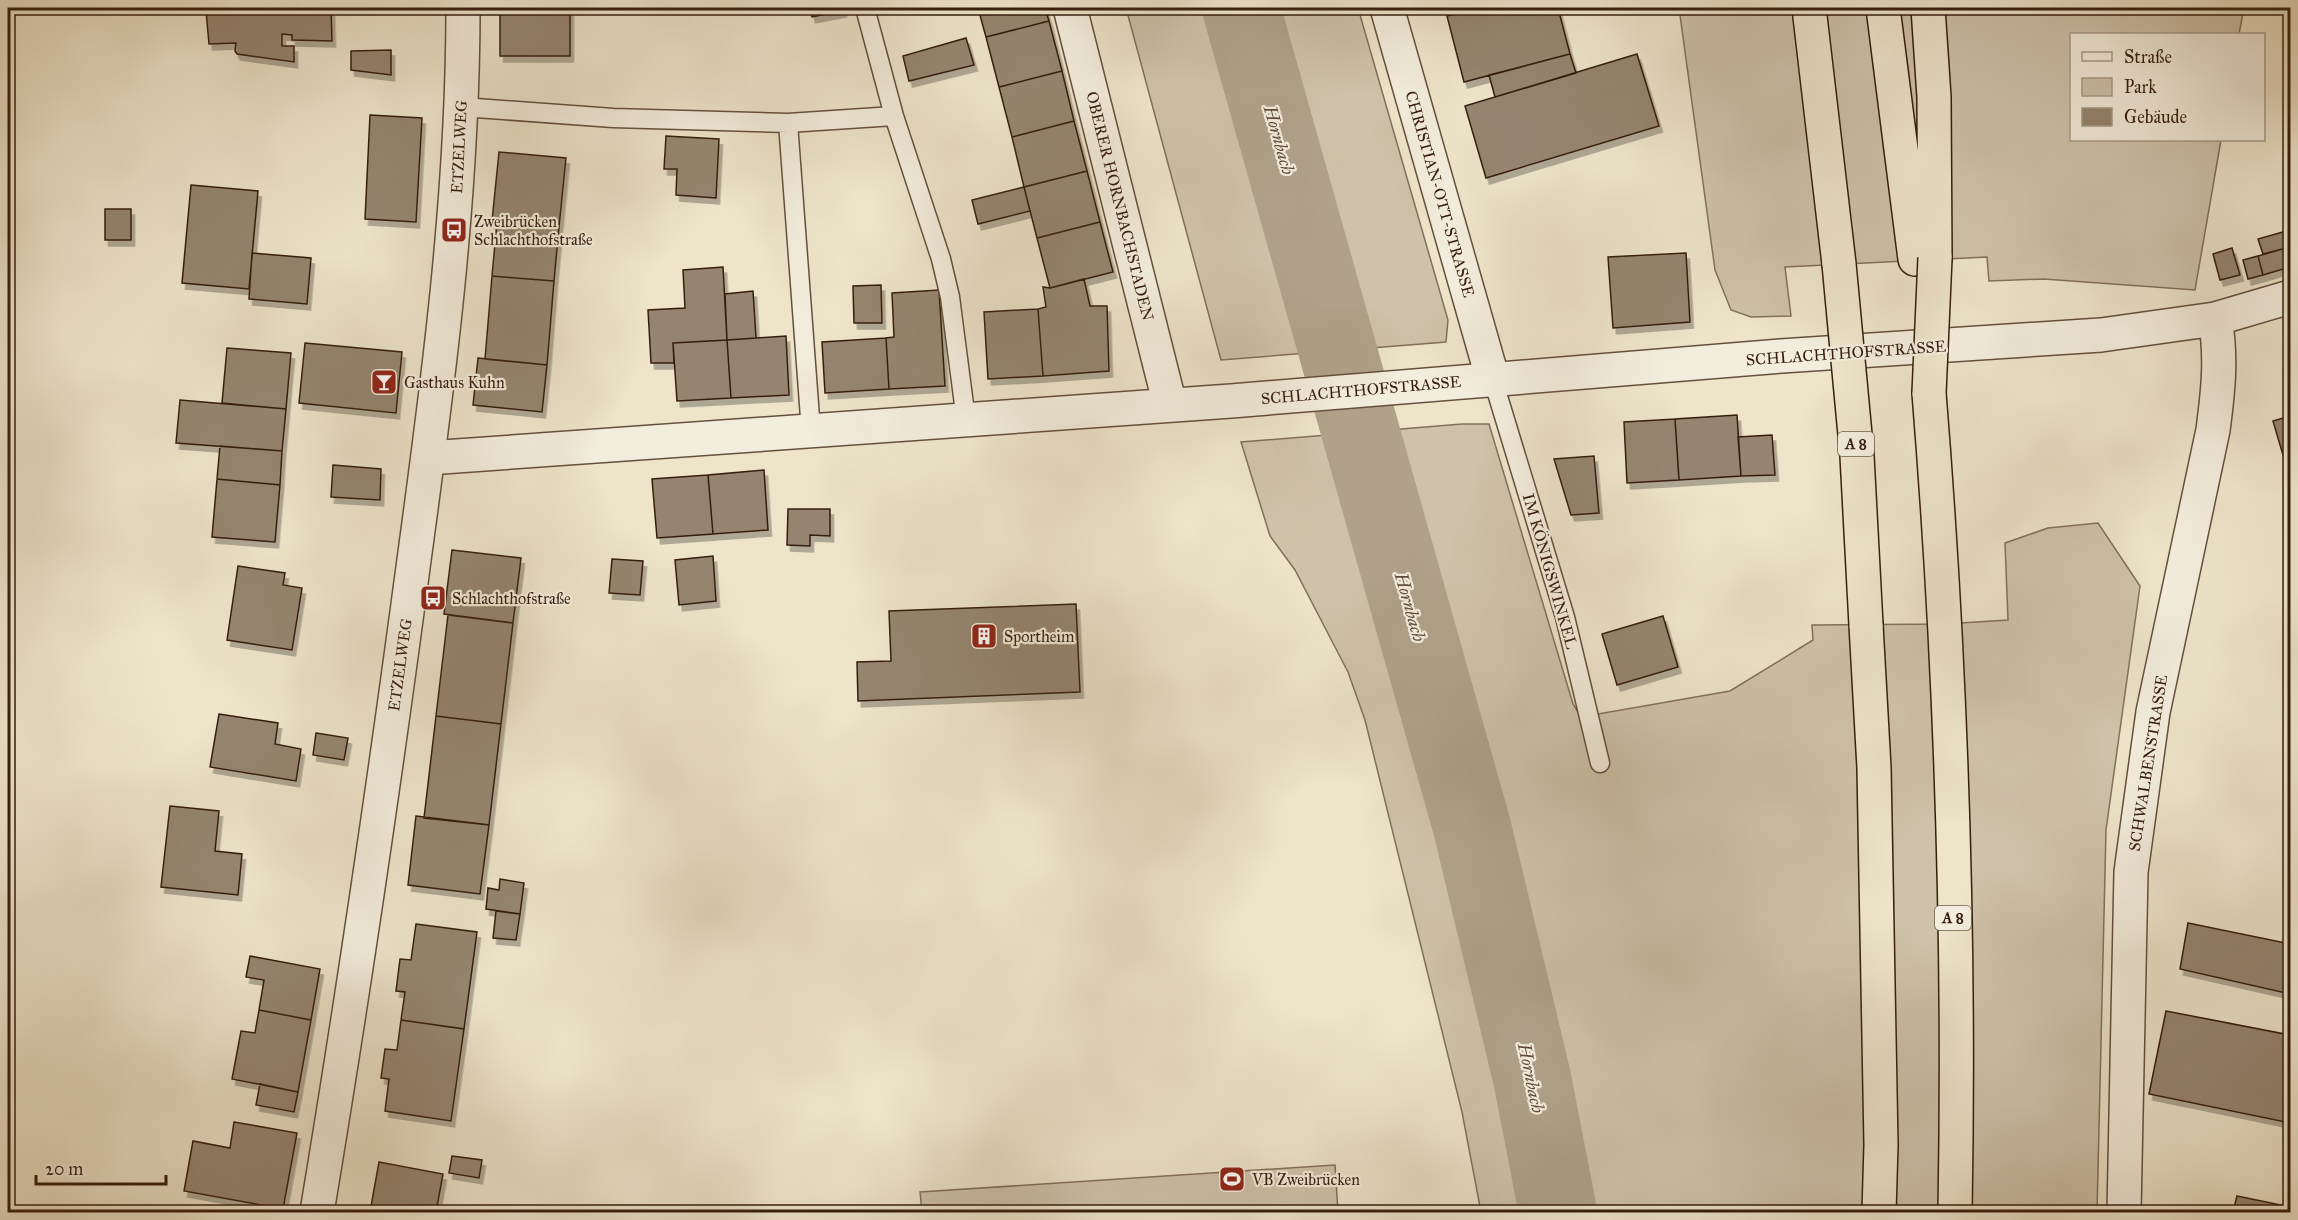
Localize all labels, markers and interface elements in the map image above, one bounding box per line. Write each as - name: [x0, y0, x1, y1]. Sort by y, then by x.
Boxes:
- legend: [2070, 33, 2265, 141]
- text: Straße: [2124, 46, 2172, 68]
- text: Park: [2124, 76, 2157, 98]
- street label: OBERER HORNBACHSTADEN: [1082, 89, 1158, 323]
- street label: CHRISTIAN-OTT-STRASSE: [1401, 89, 1479, 299]
- street label: ETZELWEG: [447, 99, 471, 194]
- water label: Hornbach: [1258, 102, 1299, 177]
- text: Gebäude: [2124, 106, 2187, 128]
- place label: Zweibrücken Schlachthofstraße: [474, 212, 593, 249]
- bus stop icon: Zweibrücken Schlachthofstraße: [439, 215, 469, 245]
- street label: SCHLACHTHOFSTRASSE: [1745, 337, 1947, 369]
- bar icon: Gasthaus Kuhn: [369, 367, 399, 397]
- street label: SCHLACHTHOFSTRASSE: [1260, 372, 1462, 408]
- place label: Gasthaus Kuhn: [404, 373, 505, 392]
- road number: A 8: [1838, 432, 1874, 456]
- street label: IM KÖNIGSWINKEL: [1519, 491, 1582, 651]
- water label: Hornbach: [1389, 569, 1430, 644]
- bus stop icon: Schlachthofstraße: [418, 583, 448, 613]
- place label: Schlachthofstraße: [452, 589, 571, 608]
- street label: ETZELWEG: [384, 617, 416, 713]
- building icon: Sportheim: [969, 621, 999, 651]
- place label: Sportheim: [1004, 627, 1075, 646]
- street label: SCHWALBENSTRASSE: [2125, 673, 2171, 853]
- road number: A 8: [1935, 906, 1971, 930]
- water label: Hornbach: [1513, 1040, 1549, 1115]
- scale bar: [36, 1148, 166, 1186]
- text: 20 m: [45, 1158, 83, 1180]
- sports icon: VB Zweibrücken: [1217, 1164, 1247, 1194]
- place label: VB Zweibrücken: [1251, 1170, 1360, 1189]

